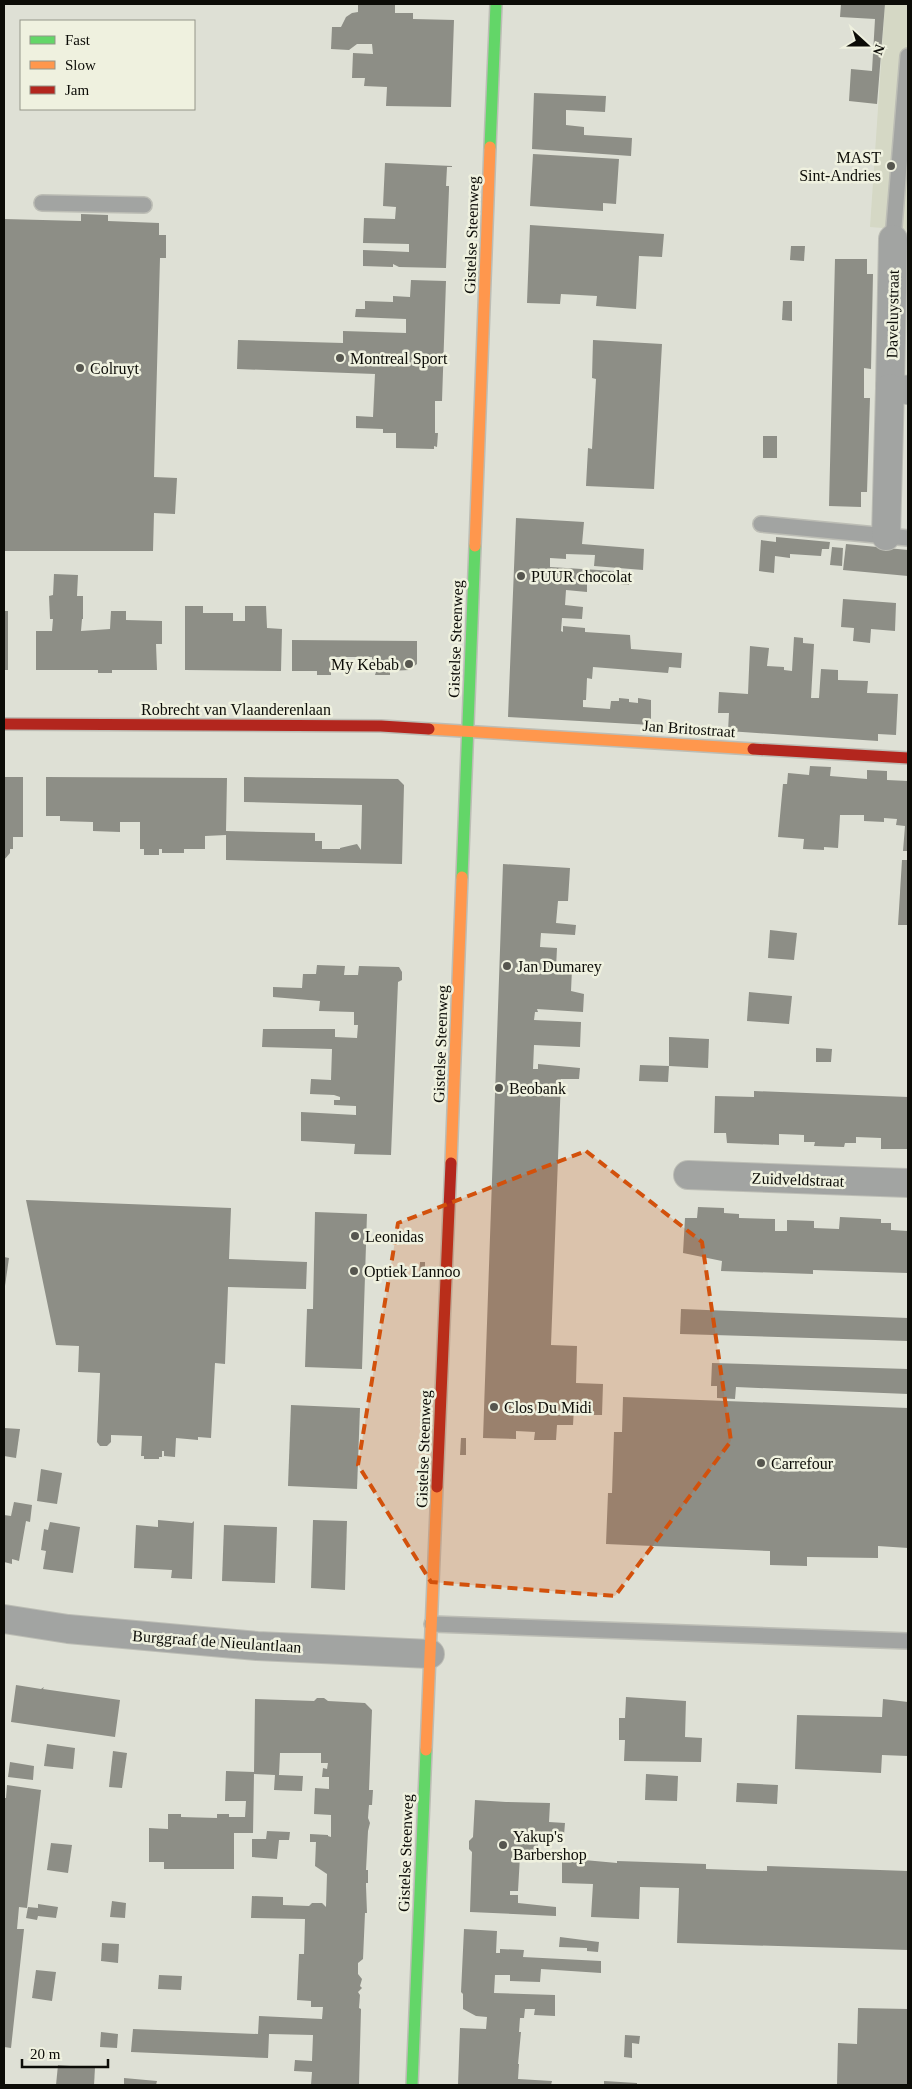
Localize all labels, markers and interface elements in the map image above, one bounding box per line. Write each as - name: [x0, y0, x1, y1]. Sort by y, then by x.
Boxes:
- legend: [20, 20, 195, 110]
- north arrow: [842, 20, 892, 70]
- text: Fast: [65, 32, 91, 48]
- text: N: [870, 42, 887, 57]
- text: Slow: [65, 57, 96, 73]
- text: Jam: [65, 82, 89, 98]
- place label: MAST Sint-Andries: [799, 149, 881, 184]
- marker: MAST Sint-Andries: [885, 160, 897, 172]
- street label: Gistelse Steenweg: [461, 176, 483, 294]
- street label: Daveluystraat: [883, 269, 903, 359]
- place label: Montreal Sport: [350, 350, 448, 368]
- marker: Montreal Sport: [334, 352, 346, 364]
- place label: Colruyt: [90, 360, 139, 378]
- marker: Colruyt: [74, 362, 86, 374]
- place label: PUUR chocolat: [531, 568, 632, 585]
- marker: PUUR chocolat: [515, 570, 527, 582]
- street label: Gistelse Steenweg: [445, 580, 467, 698]
- place label: My Kebab: [331, 656, 399, 674]
- marker: My Kebab: [403, 658, 415, 670]
- street label: Robrecht van Vlaanderenlaan: [141, 701, 331, 718]
- street label: Jan Britostraat: [642, 717, 736, 740]
- place label: Jan Dumarey: [517, 958, 602, 976]
- marker: Jan Dumarey: [501, 960, 513, 972]
- street label: Gistelse Steenweg: [430, 985, 452, 1103]
- place label: Beobank: [509, 1080, 566, 1097]
- marker: Beobank: [493, 1082, 505, 1094]
- street label: Zuidveldstraat: [752, 1169, 845, 1190]
- place label: Leonidas: [365, 1228, 424, 1245]
- marker: Leonidas: [349, 1230, 361, 1242]
- place label: Optiek Lannoo: [364, 1263, 460, 1281]
- marker: Optiek Lannoo: [348, 1265, 360, 1277]
- street label: Gistelse Steenweg: [413, 1390, 435, 1508]
- place label: Clos Du Midi: [504, 1399, 593, 1416]
- marker: Clos Du Midi: [488, 1401, 500, 1413]
- place label: Carrefour: [771, 1455, 834, 1472]
- marker: Carrefour: [755, 1457, 767, 1469]
- street label: Burggraaf de Nieulantlaan: [132, 1627, 302, 1657]
- street label: Gistelse Steenweg: [395, 1794, 417, 1912]
- place label: Yakup's Barbershop: [513, 1828, 587, 1864]
- marker: Yakup's Barbershop: [497, 1839, 509, 1851]
- scale bar: [22, 2036, 109, 2068]
- text: 20 m: [30, 2046, 61, 2062]

